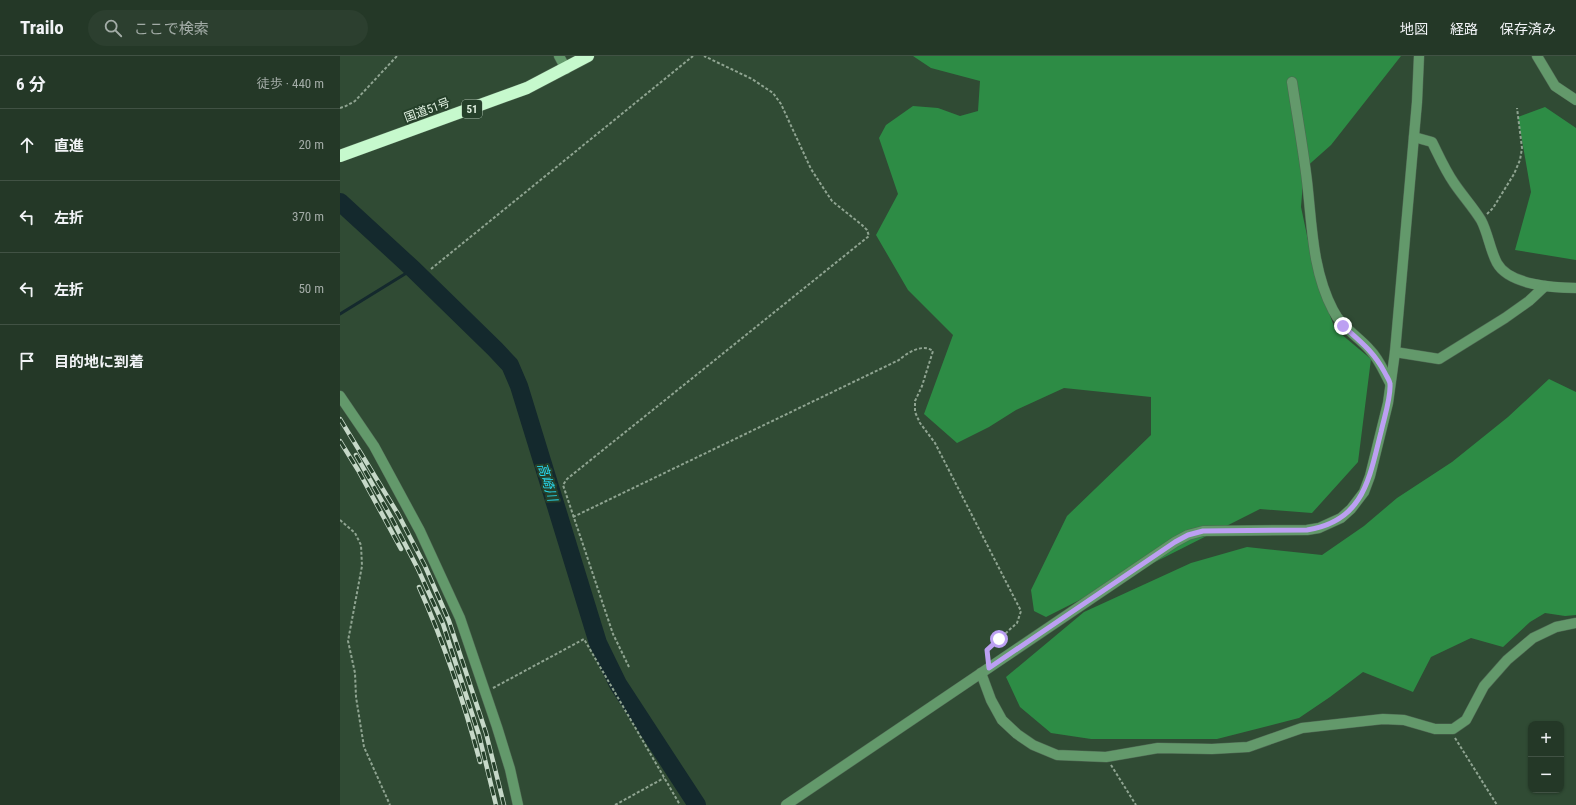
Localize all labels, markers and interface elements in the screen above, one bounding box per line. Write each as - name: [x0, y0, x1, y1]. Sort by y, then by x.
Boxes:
- search box: [88, 10, 368, 46]
- text: Trailo: [20, 16, 64, 39]
- icon: search: [102, 17, 124, 39]
- text: ここで検索: [134, 20, 209, 38]
- text: 地図: [1400, 21, 1428, 37]
- text: 経路: [1450, 21, 1478, 37]
- text: 保存済み: [1500, 21, 1556, 37]
- text: 6 分: [16, 74, 46, 94]
- text: 徒歩 · 440 m: [257, 76, 324, 91]
- street label: 国道51号: [402, 95, 452, 125]
- road number: 51: [462, 100, 482, 118]
- icon: ahead: [16, 134, 38, 156]
- text: 直進: [54, 137, 84, 155]
- text: 20 m: [298, 137, 324, 152]
- icon: left: [16, 206, 38, 228]
- text: 左折: [54, 209, 84, 227]
- text: 370 m: [292, 209, 324, 224]
- icon: left: [16, 278, 38, 300]
- text: 左折: [54, 281, 84, 299]
- text: 50 m: [298, 281, 324, 296]
- route end: [1334, 317, 1352, 335]
- icon: arrive: [16, 350, 38, 372]
- text: 目的地に到着: [54, 353, 144, 371]
- water label: 高崎川: [535, 461, 561, 505]
- route start: [990, 630, 1008, 648]
- map controls: [1528, 721, 1564, 793]
- button: +: [1528, 721, 1564, 757]
- button: −: [1528, 757, 1564, 793]

